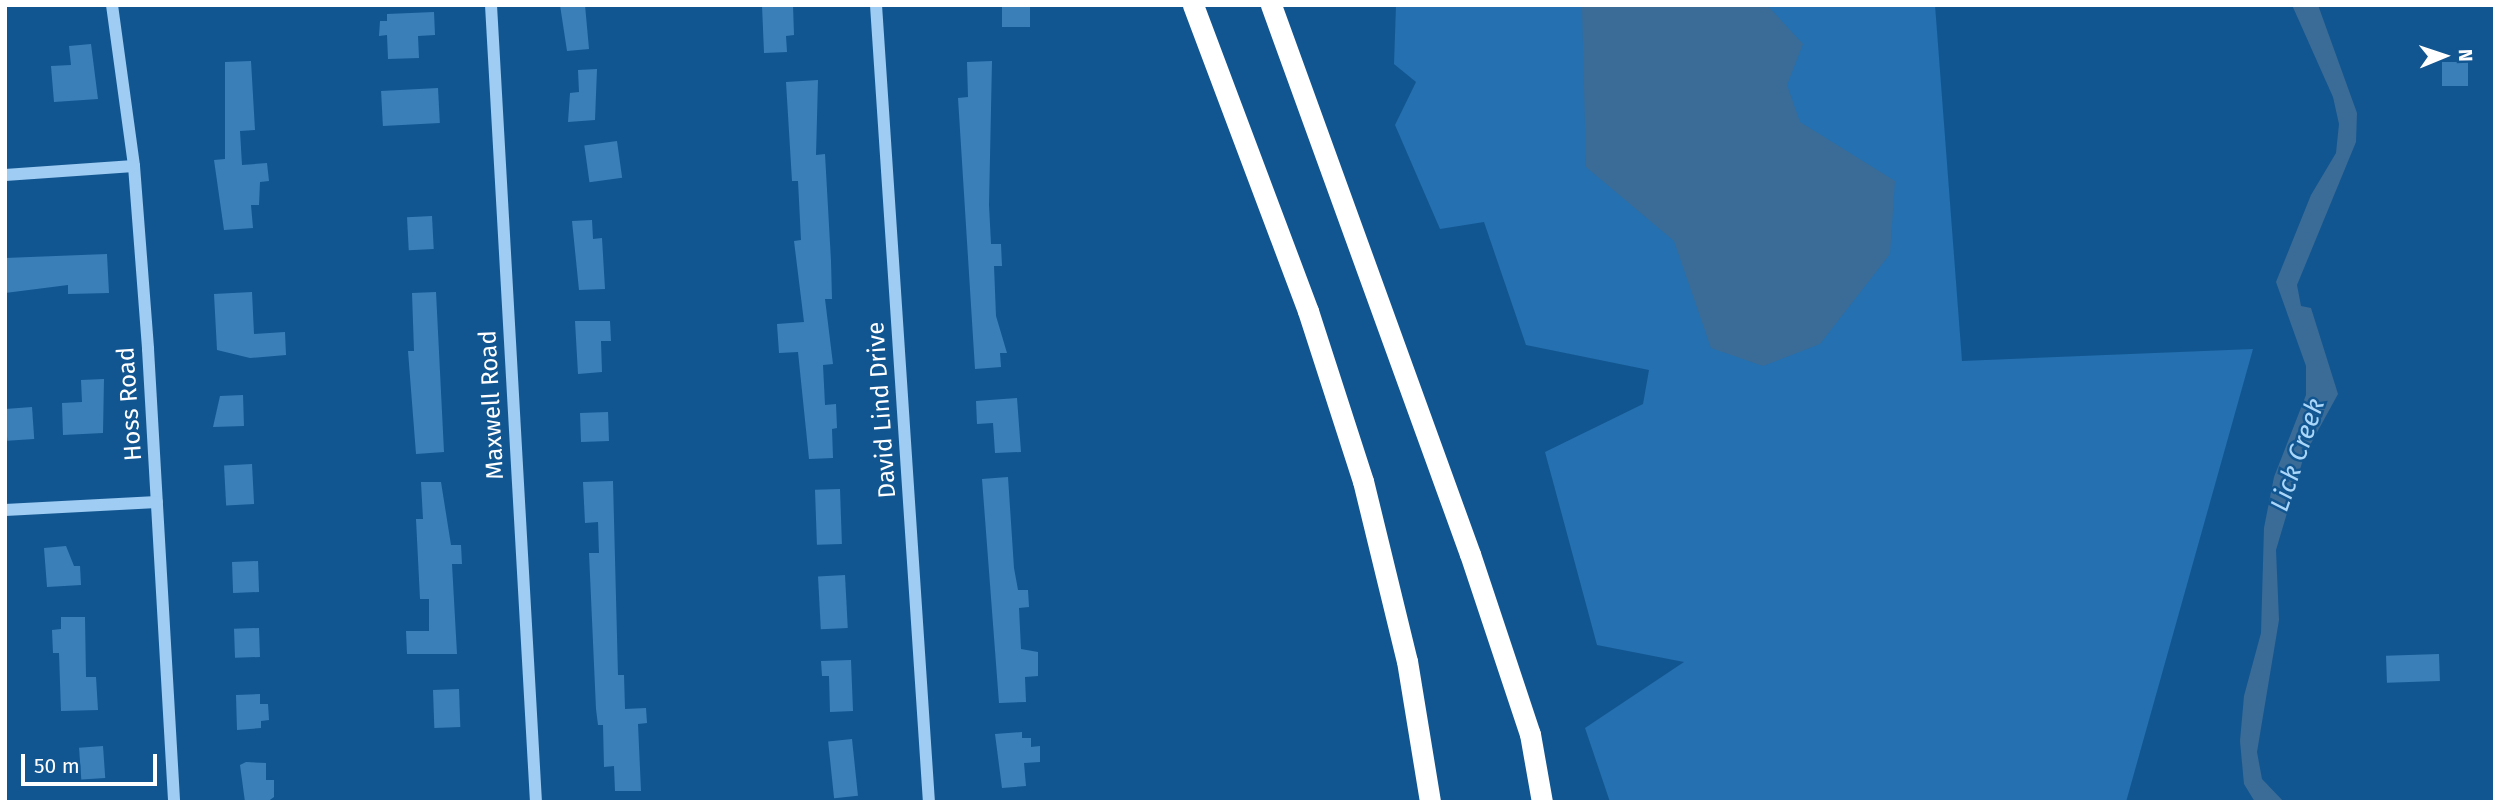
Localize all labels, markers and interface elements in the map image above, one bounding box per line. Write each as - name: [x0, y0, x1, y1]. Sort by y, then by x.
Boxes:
- north arrow: [2409, 21, 2479, 91]
- text: N: [2454, 49, 2477, 62]
- street label: David Lind Drive: [861, 321, 903, 499]
- street label: Maxwell Road: [474, 330, 510, 480]
- street label: Hoss Road: [112, 346, 148, 462]
- water label: Lick Creek: [2264, 394, 2332, 516]
- scale bar: [24, 740, 161, 784]
- text: 50 m: [34, 753, 80, 779]

